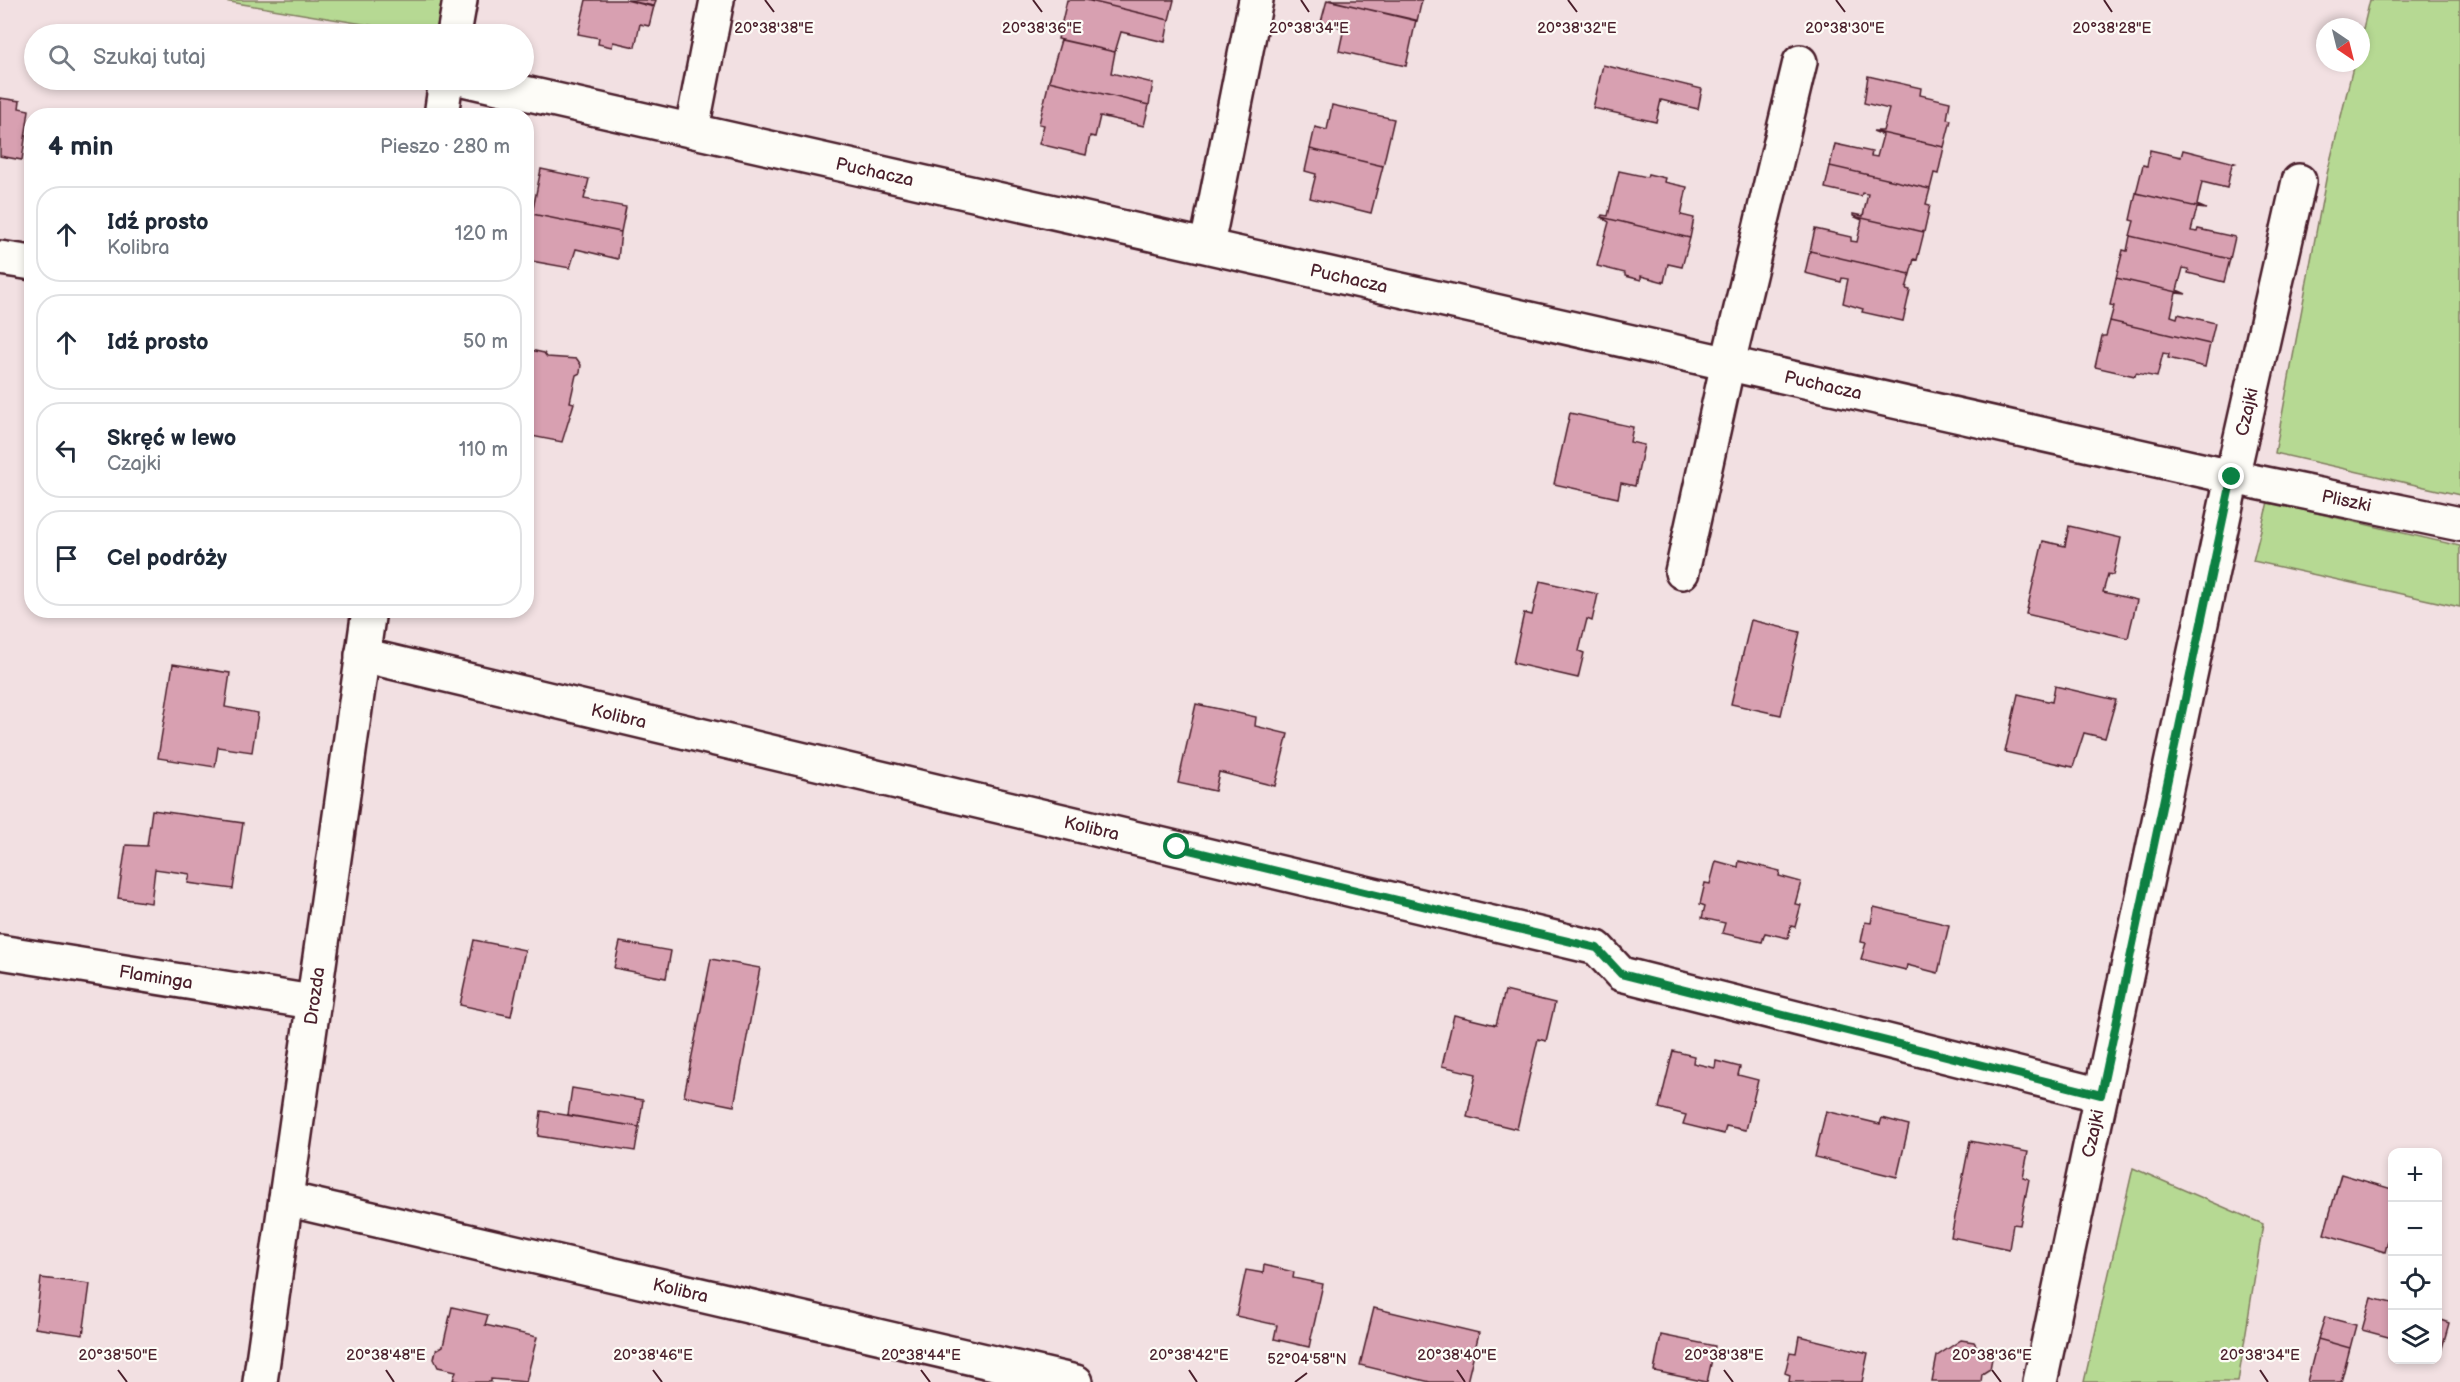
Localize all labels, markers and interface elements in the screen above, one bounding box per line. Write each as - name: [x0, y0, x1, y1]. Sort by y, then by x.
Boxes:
- north arrow: [2316, 18, 2370, 72]
- text: 20°38'38"E: [734, 19, 814, 38]
- text: 20°38'36"E: [1002, 19, 1082, 38]
- text: 20°38'34"E: [1269, 19, 1349, 38]
- text: 20°38'32"E: [1537, 19, 1617, 38]
- text: 20°38'30"E: [1805, 19, 1885, 38]
- text: 20°38'28"E: [2073, 19, 2152, 38]
- search box: [24, 24, 534, 90]
- icon: search: [45, 41, 78, 74]
- text: Szukaj tutaj: [93, 44, 206, 71]
- text: 4 min: [48, 132, 113, 163]
- text: Pieszo · 280 m: [380, 135, 510, 159]
- street label: Puchacza: [834, 153, 916, 191]
- text: Idź prosto: [107, 209, 209, 236]
- icon: ahead: [50, 218, 83, 251]
- text: 120 m: [455, 222, 508, 246]
- text: Kolibra: [107, 236, 170, 260]
- street label: Puchacza: [1308, 259, 1390, 297]
- icon: ahead: [50, 326, 83, 359]
- text: Idź prosto: [107, 329, 209, 356]
- text: 50 m: [463, 330, 508, 354]
- street label: Puchacza: [1782, 366, 1864, 404]
- street label: Czajki: [2231, 386, 2262, 438]
- text: Skręć w lewo: [107, 425, 236, 452]
- icon: left: [50, 434, 83, 467]
- text: 110 m: [459, 438, 508, 462]
- text: Czajki: [107, 452, 161, 476]
- route end: [2218, 463, 2244, 489]
- street label: Pliszki: [2320, 485, 2373, 516]
- icon: arrive: [50, 542, 83, 575]
- text: Cel podróży: [107, 545, 227, 572]
- street label: Kolibra: [589, 699, 649, 733]
- street label: Kolibra: [1062, 811, 1122, 845]
- route start: [1163, 833, 1189, 859]
- street label: Flaminga: [117, 961, 195, 993]
- street label: Drozda: [300, 966, 329, 1026]
- street label: Czajki: [2077, 1108, 2108, 1160]
- map controls: [2388, 1148, 2442, 1364]
- button: +: [2388, 1148, 2442, 1202]
- button: −: [2388, 1202, 2442, 1256]
- button: locate: [2388, 1256, 2442, 1310]
- street label: Kolibra: [651, 1274, 710, 1307]
- button: layers: [2388, 1310, 2442, 1364]
- text: 20°38'50"E: [79, 1346, 158, 1365]
- text: 20°38'48"E: [346, 1346, 426, 1365]
- text: 20°38'46"E: [613, 1346, 693, 1365]
- text: 20°38'44"E: [881, 1346, 961, 1365]
- text: 20°38'42"E: [1149, 1346, 1229, 1365]
- text: 20°38'40"E: [1417, 1346, 1497, 1365]
- text: 20°38'38"E: [1684, 1346, 1764, 1365]
- text: 20°38'36"E: [1952, 1346, 2032, 1365]
- text: 20°38'34"E: [2220, 1346, 2300, 1365]
- text: 52°04'58"N: [1267, 1350, 1347, 1369]

